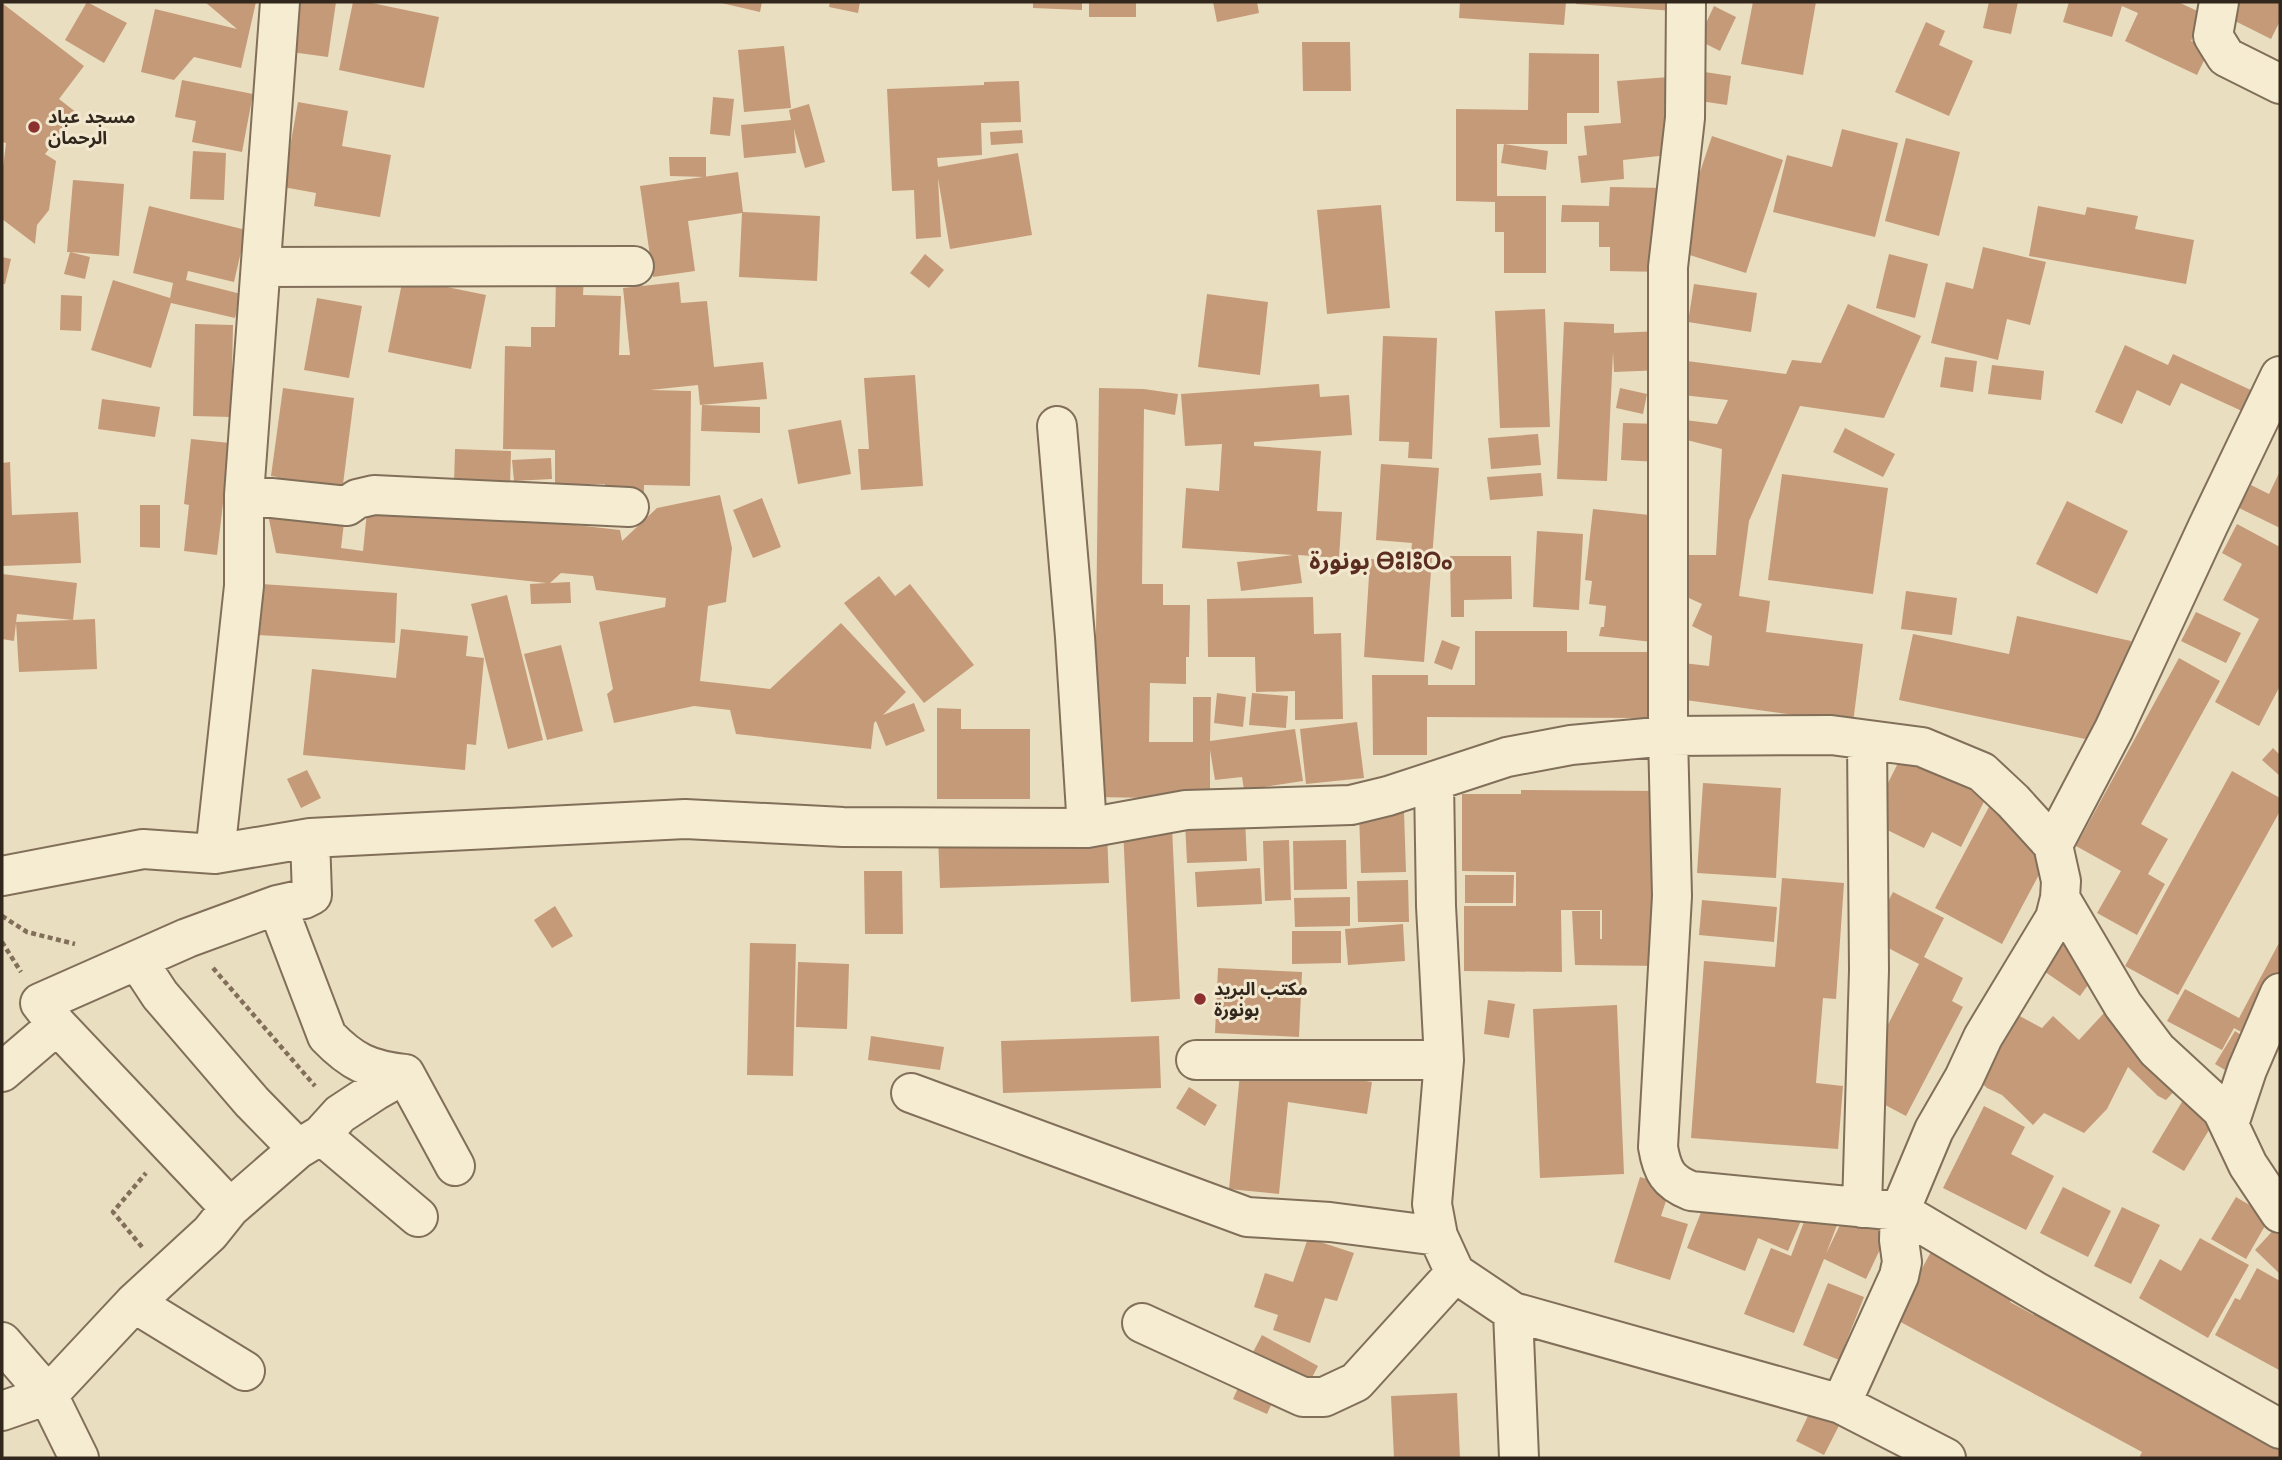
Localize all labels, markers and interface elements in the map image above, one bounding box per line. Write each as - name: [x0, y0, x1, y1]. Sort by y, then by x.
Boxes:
- place label: مسجد عباد الرحمان: [48, 104, 136, 149]
- marker: مسجد عباد الرحمان: [26, 119, 42, 135]
- district label: بونورة ⴱⵓⵏⵓⵔⴰ: [1309, 543, 1453, 576]
- place label: مكتب البريد بونورة: [1214, 976, 1308, 1021]
- marker: مكتب البريد بونورة: [1192, 991, 1208, 1007]

